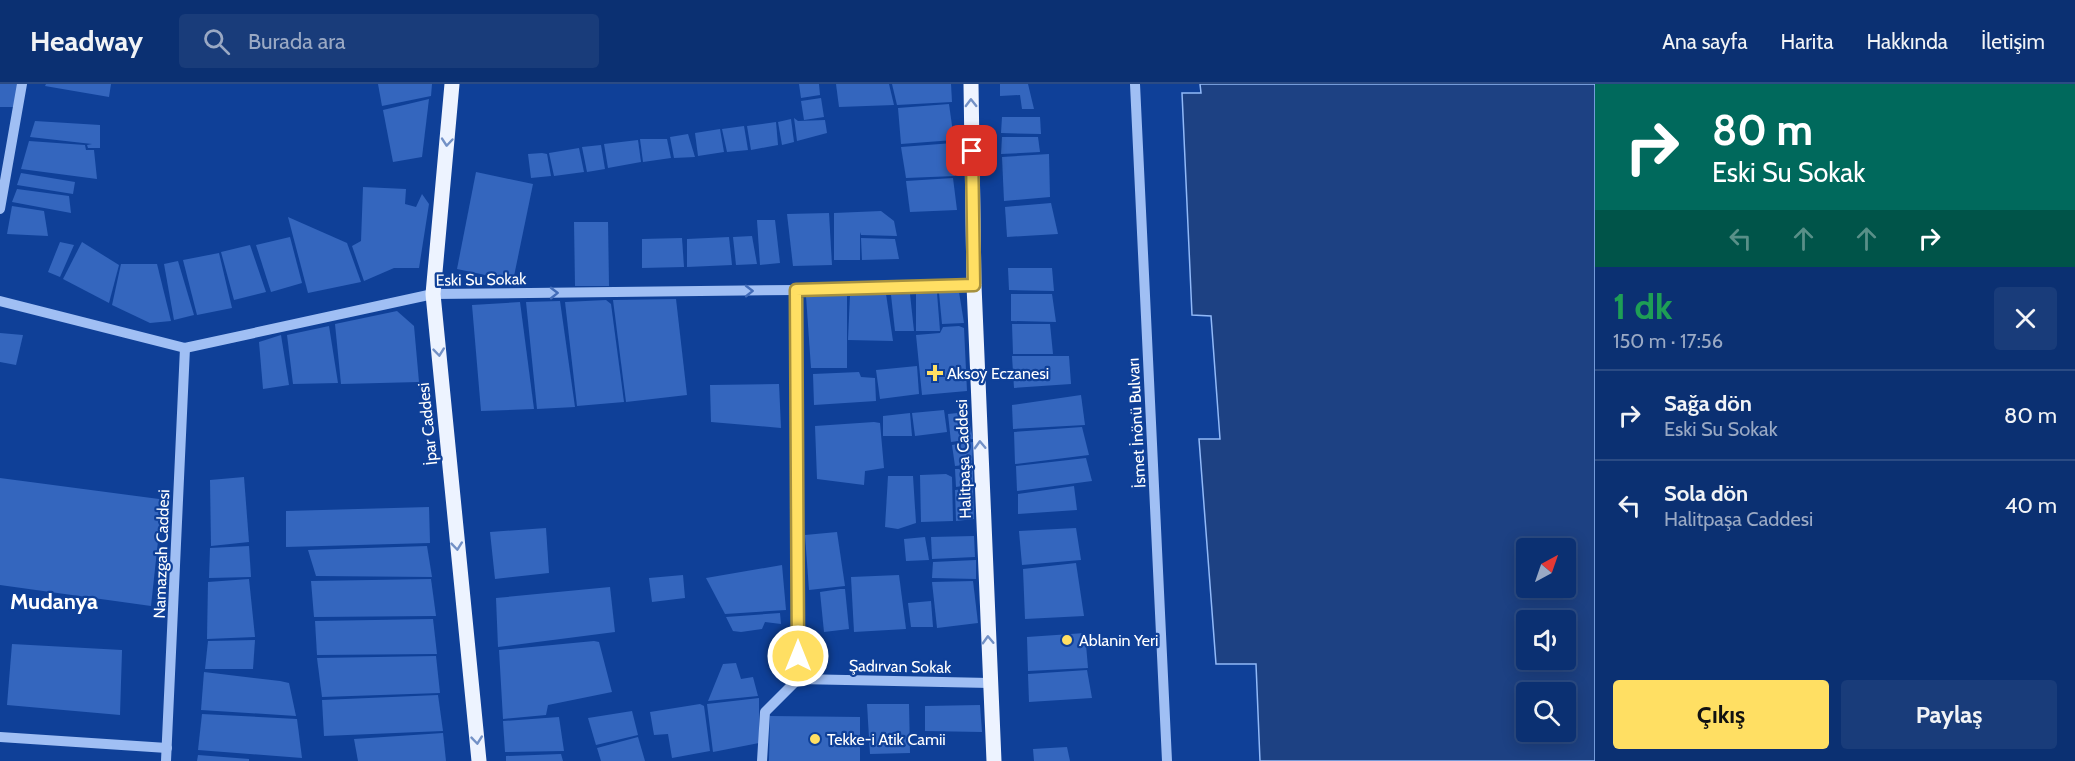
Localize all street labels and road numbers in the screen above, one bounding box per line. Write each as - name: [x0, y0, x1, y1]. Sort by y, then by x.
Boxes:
- street label: Eski Su Sokak: [435, 269, 527, 290]
- street label: İsmet İnönü Bulvarı: [1124, 358, 1149, 488]
- street label: İpar Caddesi: [414, 382, 441, 466]
- street label: Halitpaşa Caddesi: [952, 399, 975, 519]
- street label: Namazgah Caddesi: [150, 489, 173, 619]
- street label: Şadırvan Sokak: [849, 656, 952, 677]

